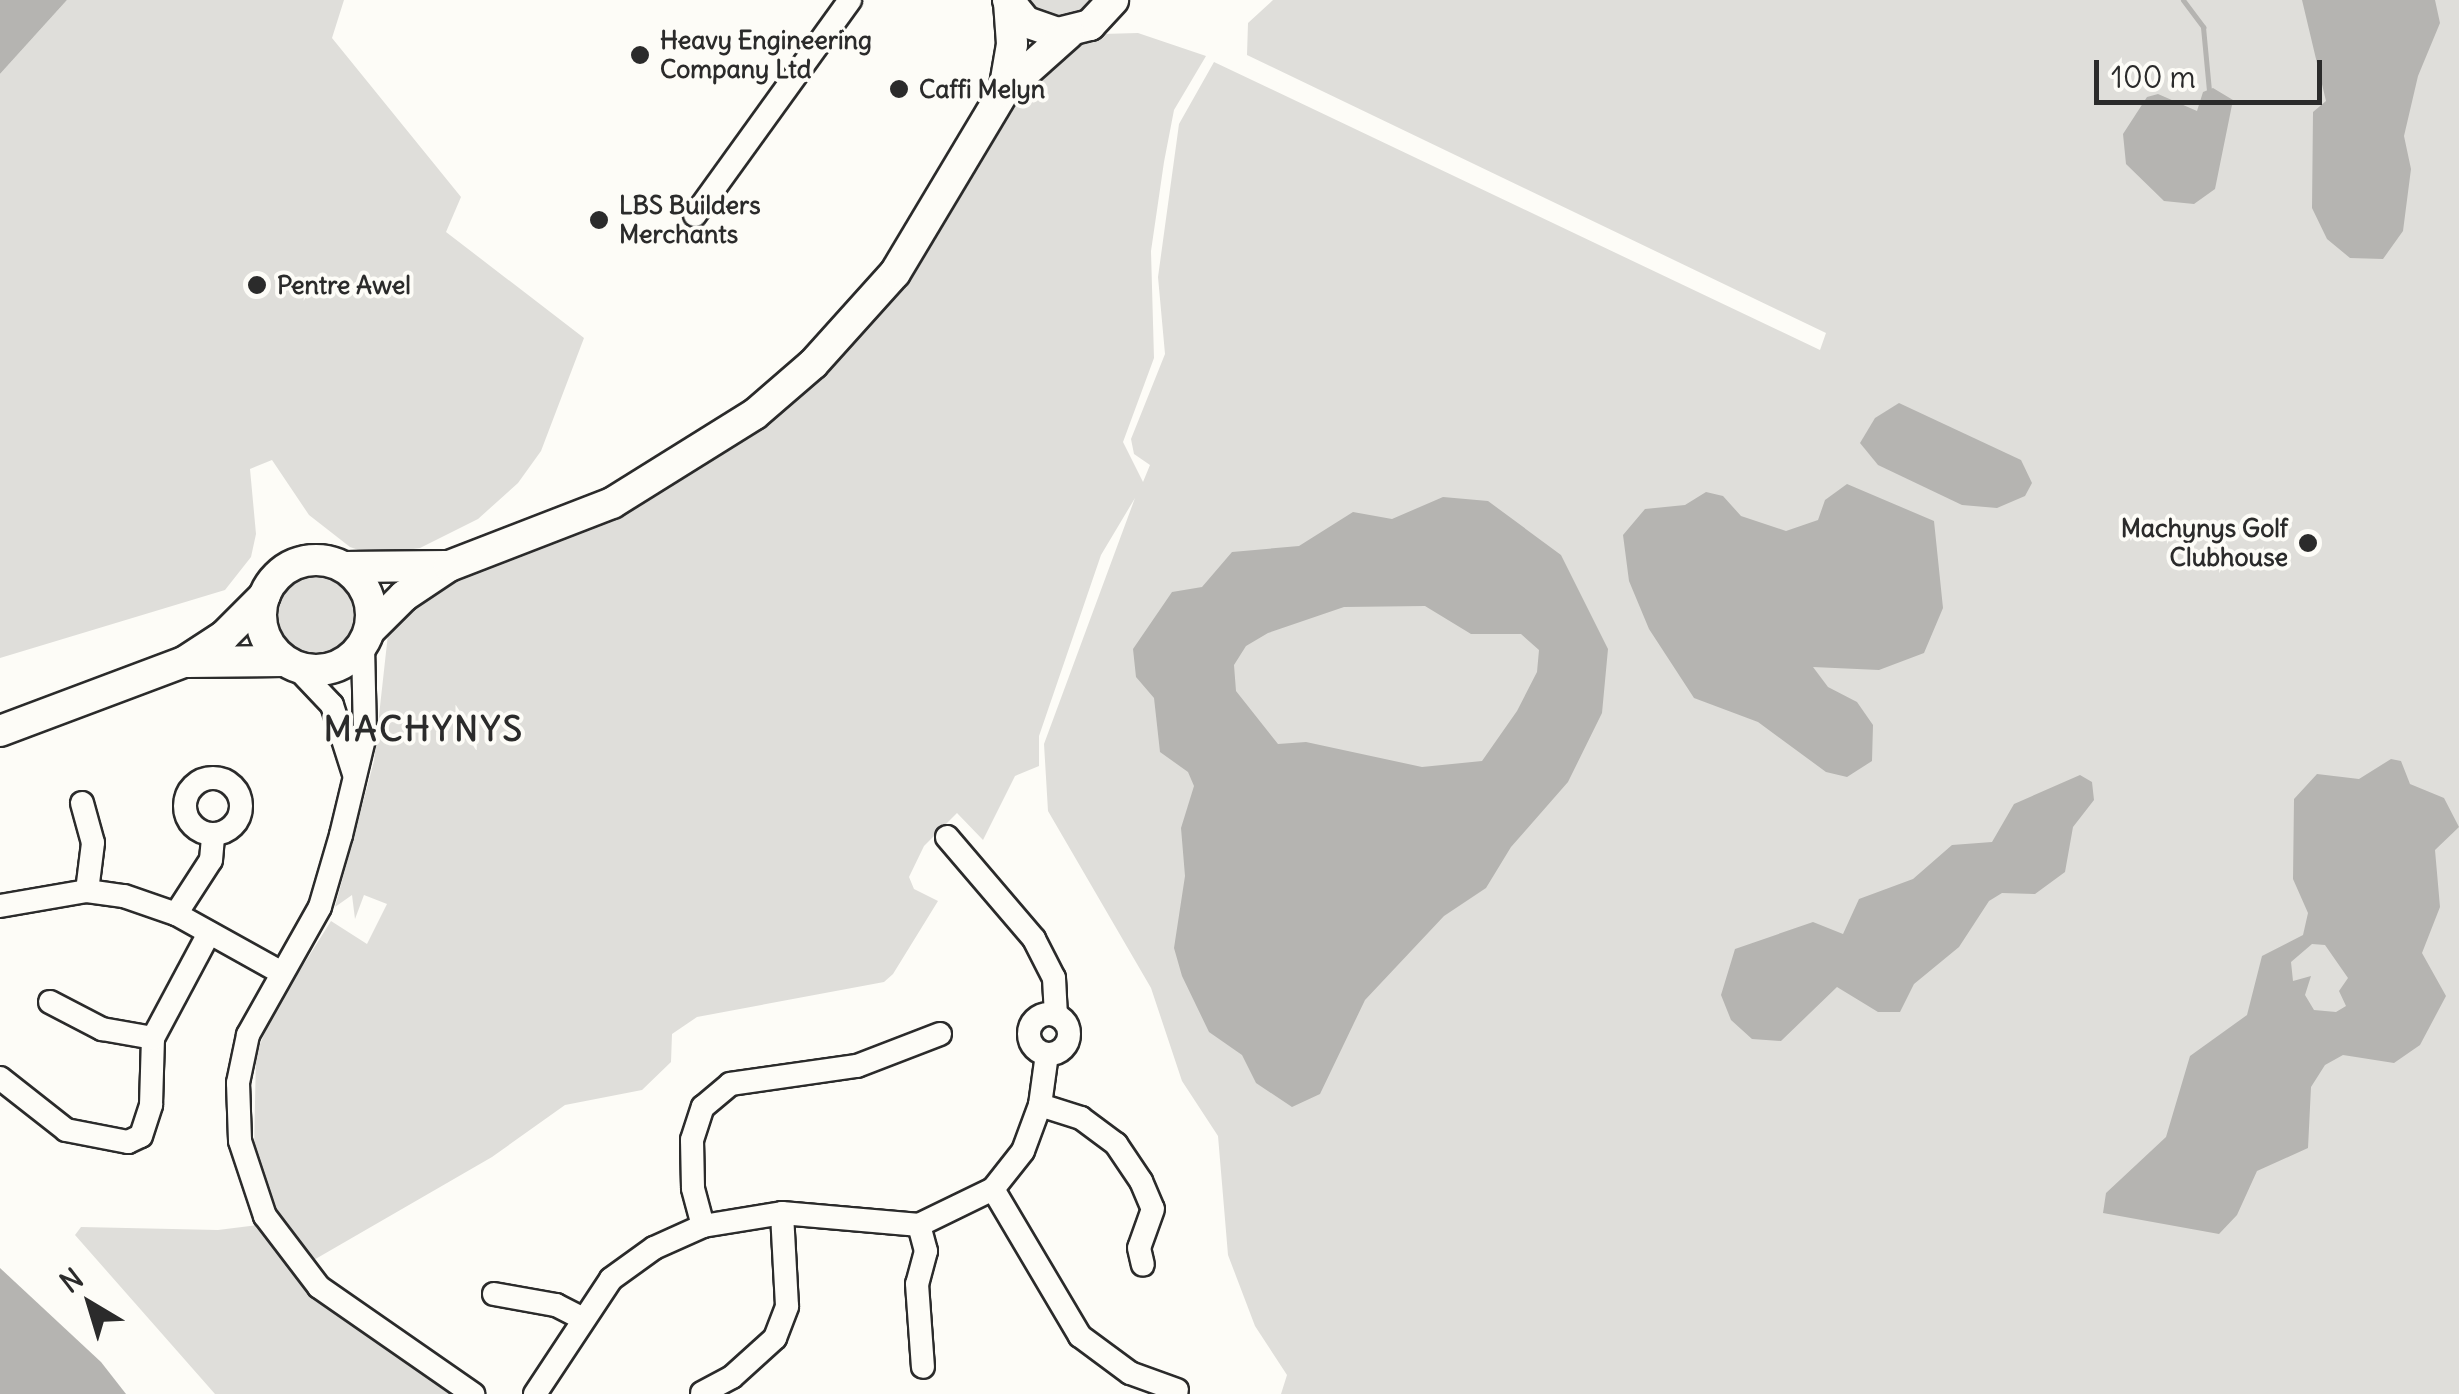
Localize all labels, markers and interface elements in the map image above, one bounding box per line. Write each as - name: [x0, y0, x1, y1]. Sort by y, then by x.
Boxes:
- place label: Heavy Engineering Company Ltd: [660, 26, 872, 85]
- scale bar: [2099, 40, 2326, 102]
- marker: Heavy Engineering Company Ltd: [629, 44, 651, 66]
- text: 100 m: [2111, 58, 2196, 96]
- place label: Caffi Melyn: [919, 74, 1045, 104]
- marker: Caffi Melyn: [888, 78, 910, 100]
- place label: LBS Builders Merchants: [619, 191, 761, 250]
- marker: LBS Builders Merchants: [588, 209, 610, 231]
- place label: Pentre Awel: [277, 270, 411, 300]
- marker: Pentre Awel: [246, 274, 268, 296]
- place label: Machynys Golf Clubhouse: [2121, 514, 2288, 573]
- marker: Machynys Golf Clubhouse: [2297, 532, 2319, 554]
- district label: MACHYNYS: [323, 707, 525, 749]
- north arrow: [40, 1254, 140, 1354]
- text: N: [53, 1260, 90, 1301]

